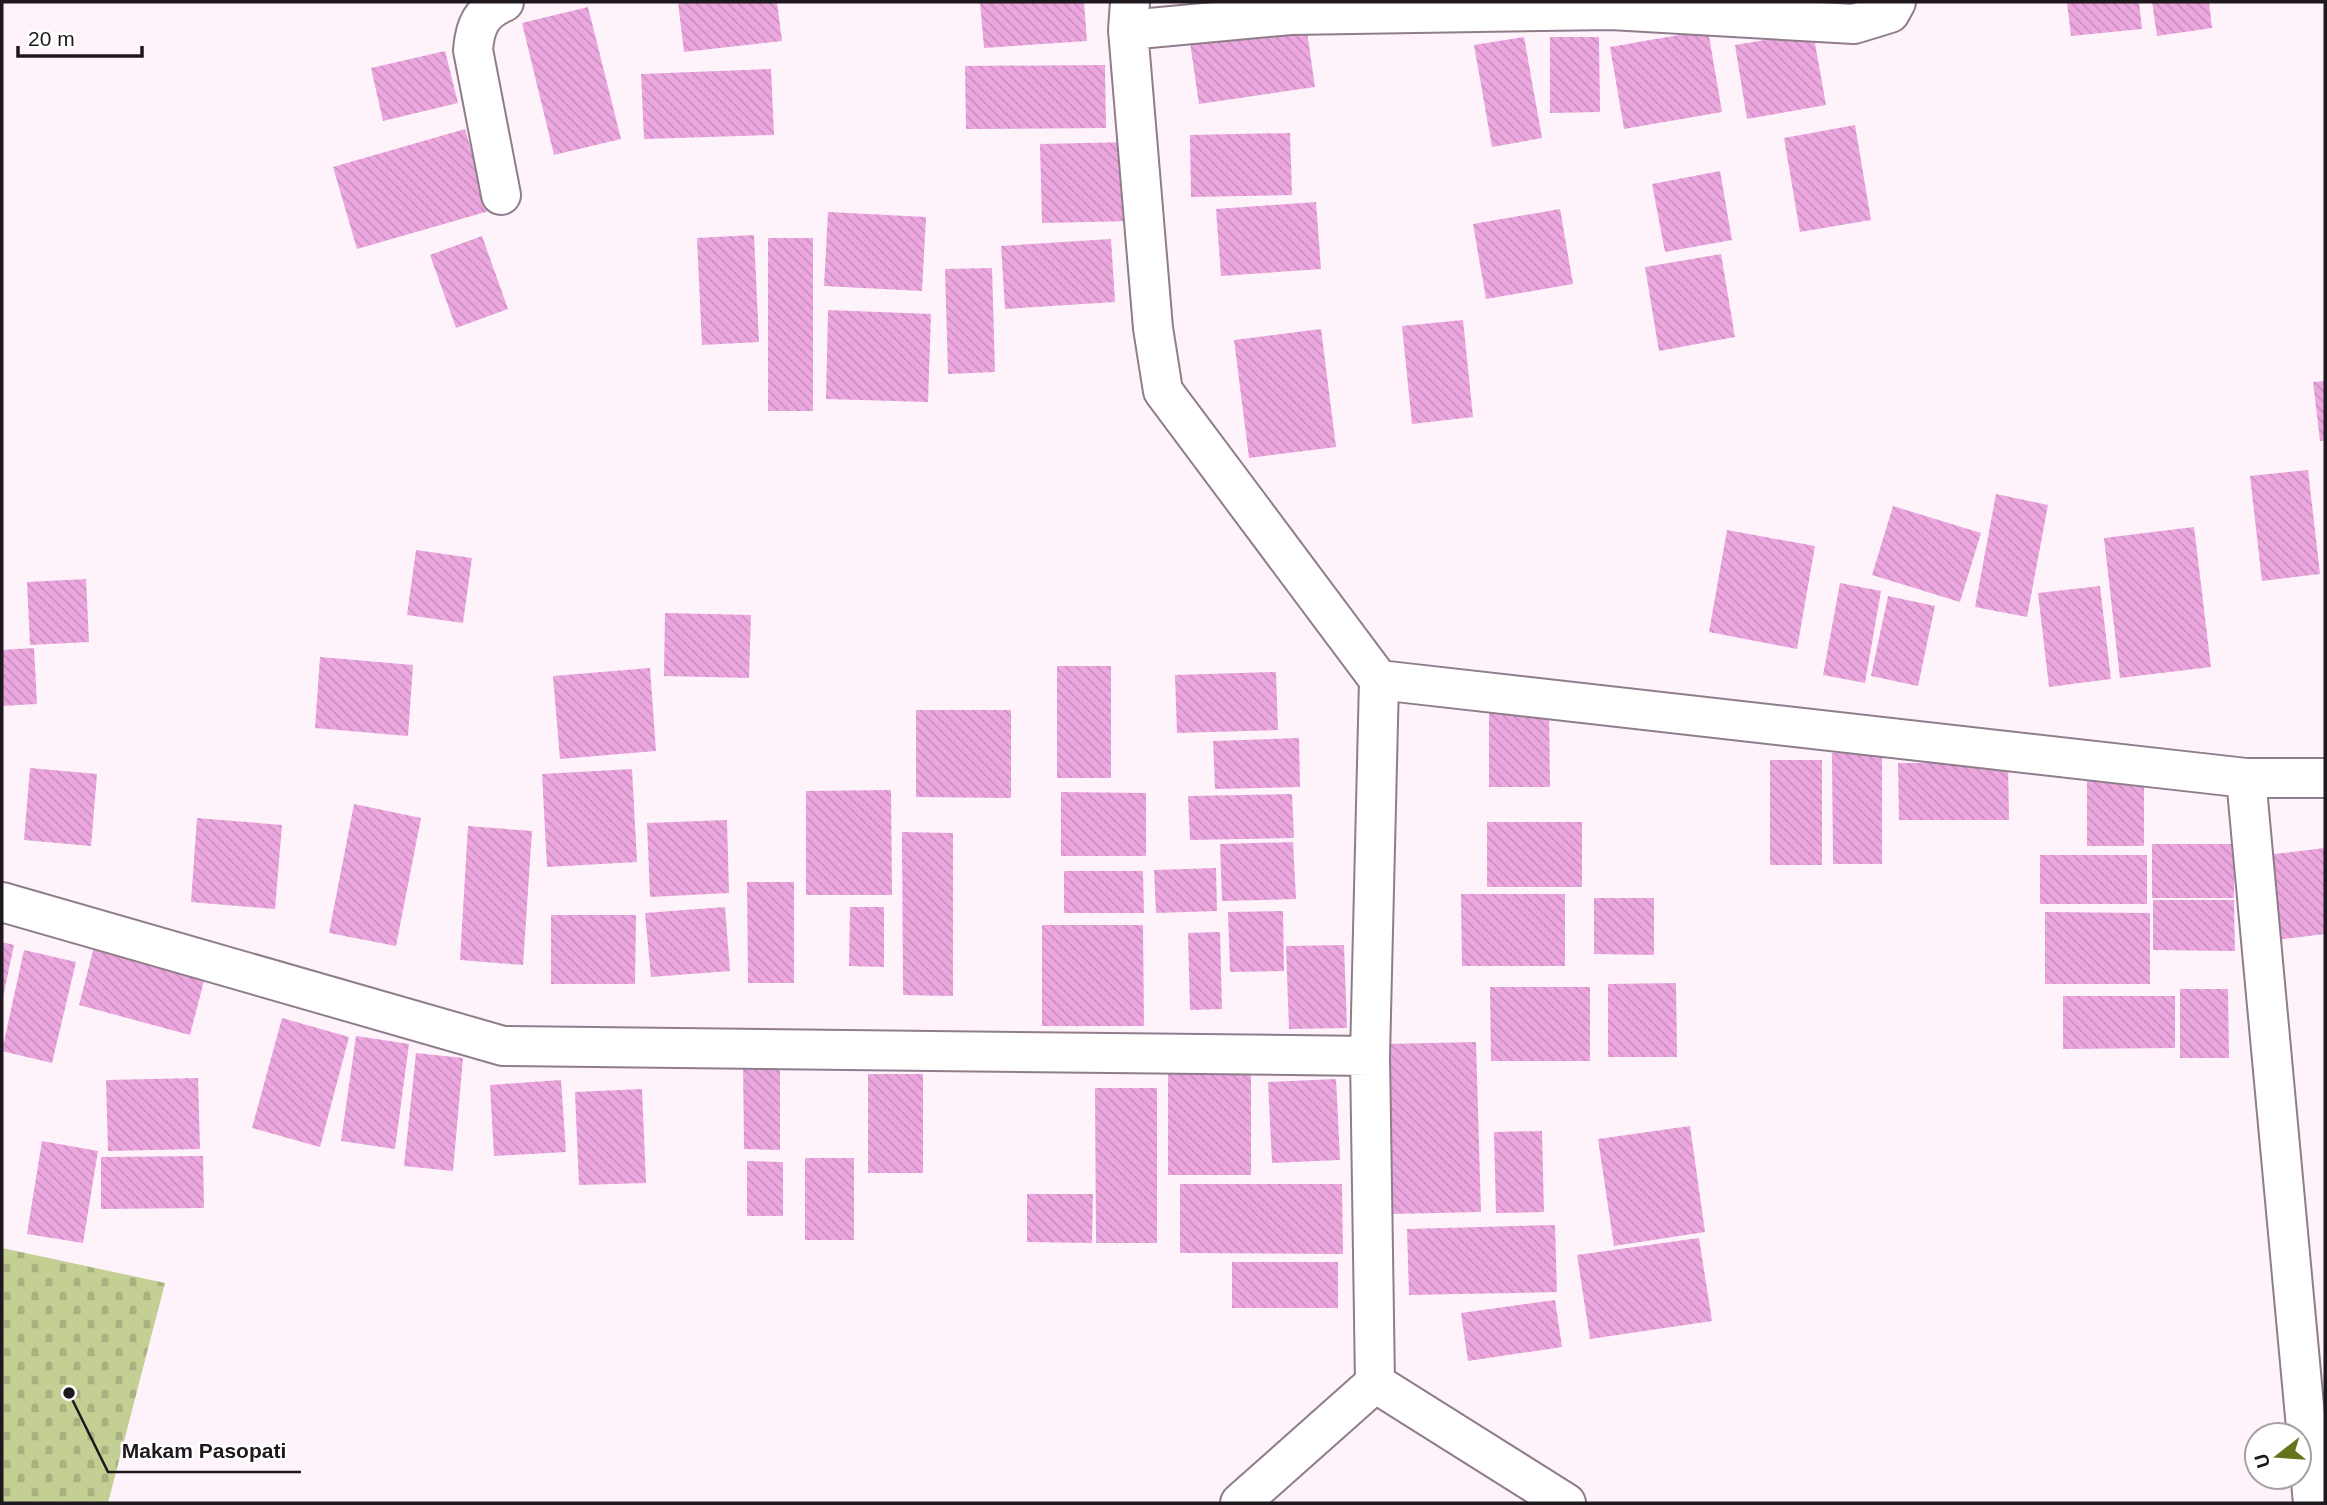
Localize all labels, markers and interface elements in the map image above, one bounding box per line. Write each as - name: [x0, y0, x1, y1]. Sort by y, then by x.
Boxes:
- scale bar: [18, 14, 142, 58]
- text: 20 m: [28, 27, 75, 50]
- north arrow: [2243, 1421, 2313, 1491]
- callout: Makam Pasopati: [108, 1430, 301, 1472]
- text: Makam Pasopati: [122, 1439, 286, 1462]
- text: U: [2250, 1451, 2274, 1470]

